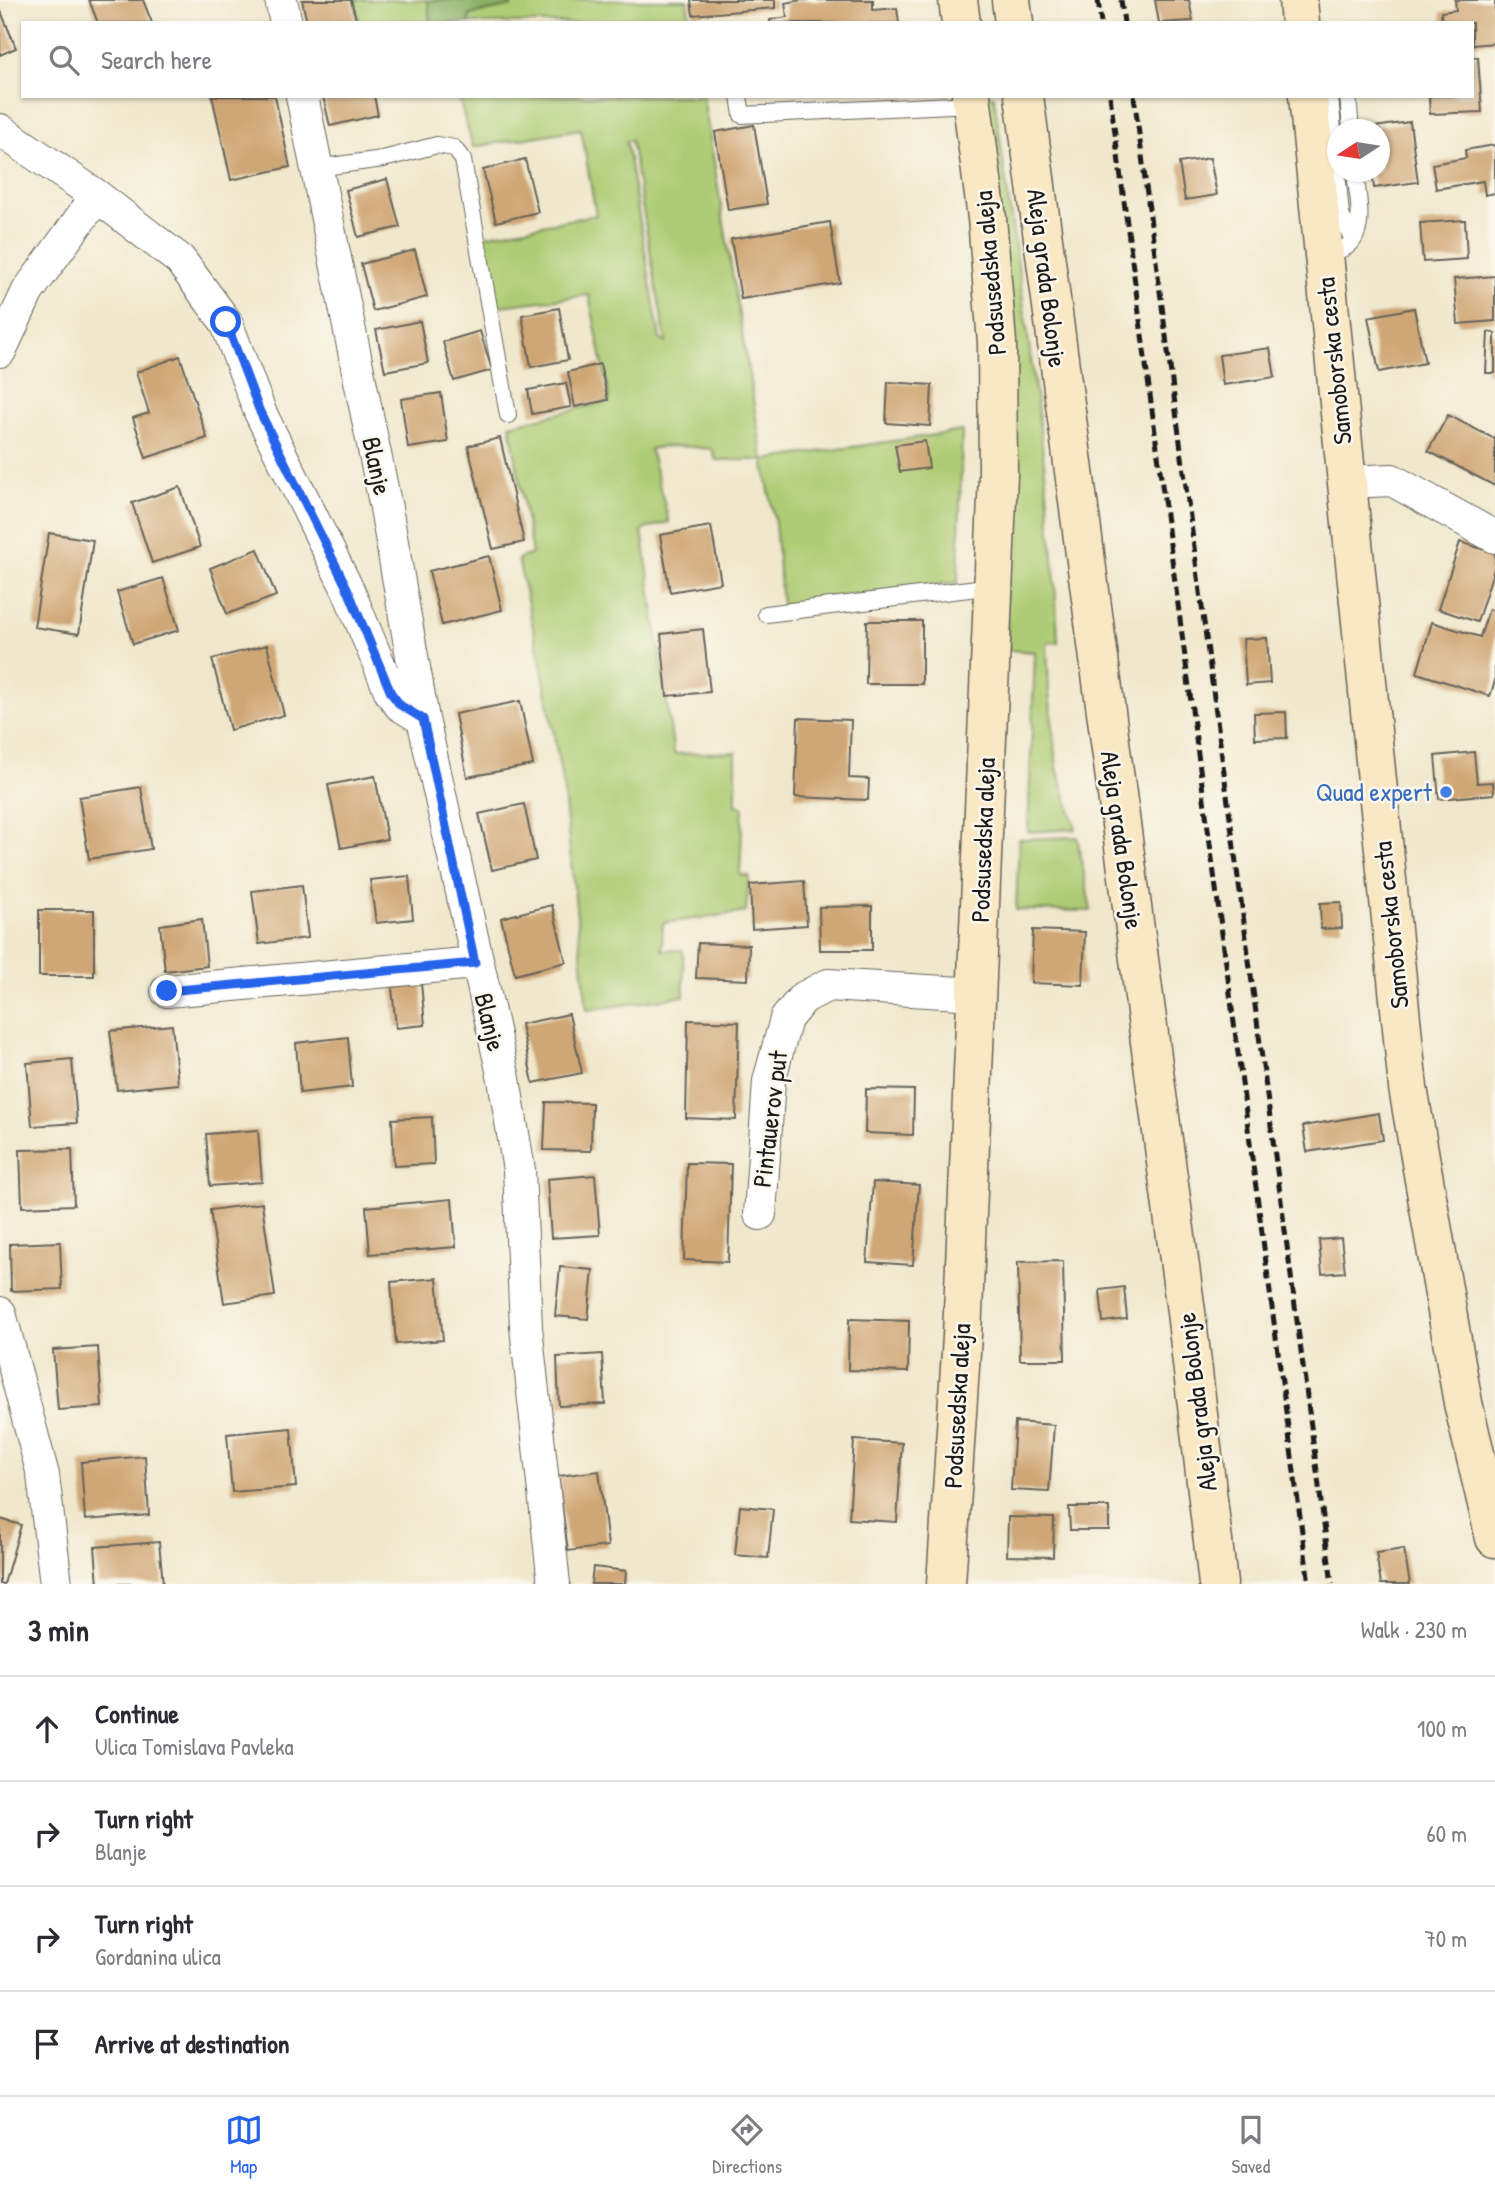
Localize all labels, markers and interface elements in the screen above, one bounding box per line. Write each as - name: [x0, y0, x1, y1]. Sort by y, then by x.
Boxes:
- search box: [21, 21, 1474, 98]
- icon: search: [45, 41, 83, 79]
- text: Search here: [101, 42, 212, 77]
- north arrow: [1327, 119, 1390, 182]
- street label: Aleja grada Bolonje: [1019, 187, 1076, 369]
- street label: Podsusedska aleja: [965, 189, 1014, 357]
- street label: Samoborska cesta: [1307, 276, 1360, 446]
- route start: [210, 306, 241, 337]
- street label: Blanje: [354, 434, 401, 498]
- street label: Aleja grada Bolonje: [1093, 749, 1152, 931]
- street label: Podsusedska aleja: [962, 757, 1003, 923]
- place label: Quad expert: [1316, 774, 1433, 809]
- marker: Quad expert: [1438, 784, 1454, 800]
- street label: Samoborska cesta: [1364, 840, 1417, 1010]
- route end: [151, 975, 182, 1006]
- street label: Blanje: [466, 989, 515, 1055]
- street label: Pintauerov put: [744, 1048, 795, 1189]
- street label: Aleja grada Bolonje: [1168, 1311, 1225, 1493]
- street label: Podsusedska aleja: [935, 1323, 978, 1489]
- text: 3 min: [28, 1610, 89, 1650]
- text: Walk · 230 m: [1361, 1614, 1467, 1645]
- text: Continue: [95, 1696, 179, 1731]
- icon: ahead: [28, 1710, 66, 1748]
- text: 100 m: [1417, 1713, 1467, 1744]
- text: Ulica Tomislava Pavleka: [95, 1731, 294, 1762]
- text: Turn right: [95, 1801, 193, 1836]
- icon: right: [28, 1815, 66, 1853]
- text: 60 m: [1427, 1818, 1467, 1849]
- text: Blanje: [95, 1836, 147, 1867]
- text: Turn right: [95, 1906, 193, 1941]
- icon: right: [28, 1920, 66, 1958]
- text: 70 m: [1424, 1923, 1467, 1954]
- text: Gordanina ulica: [95, 1941, 221, 1972]
- icon: arrive: [28, 2025, 66, 2063]
- text: Arrive at destination: [95, 2026, 290, 2061]
- tab: Map: [225, 2111, 263, 2179]
- tab: Directions: [712, 2111, 782, 2179]
- tab: Saved: [1232, 2111, 1270, 2179]

